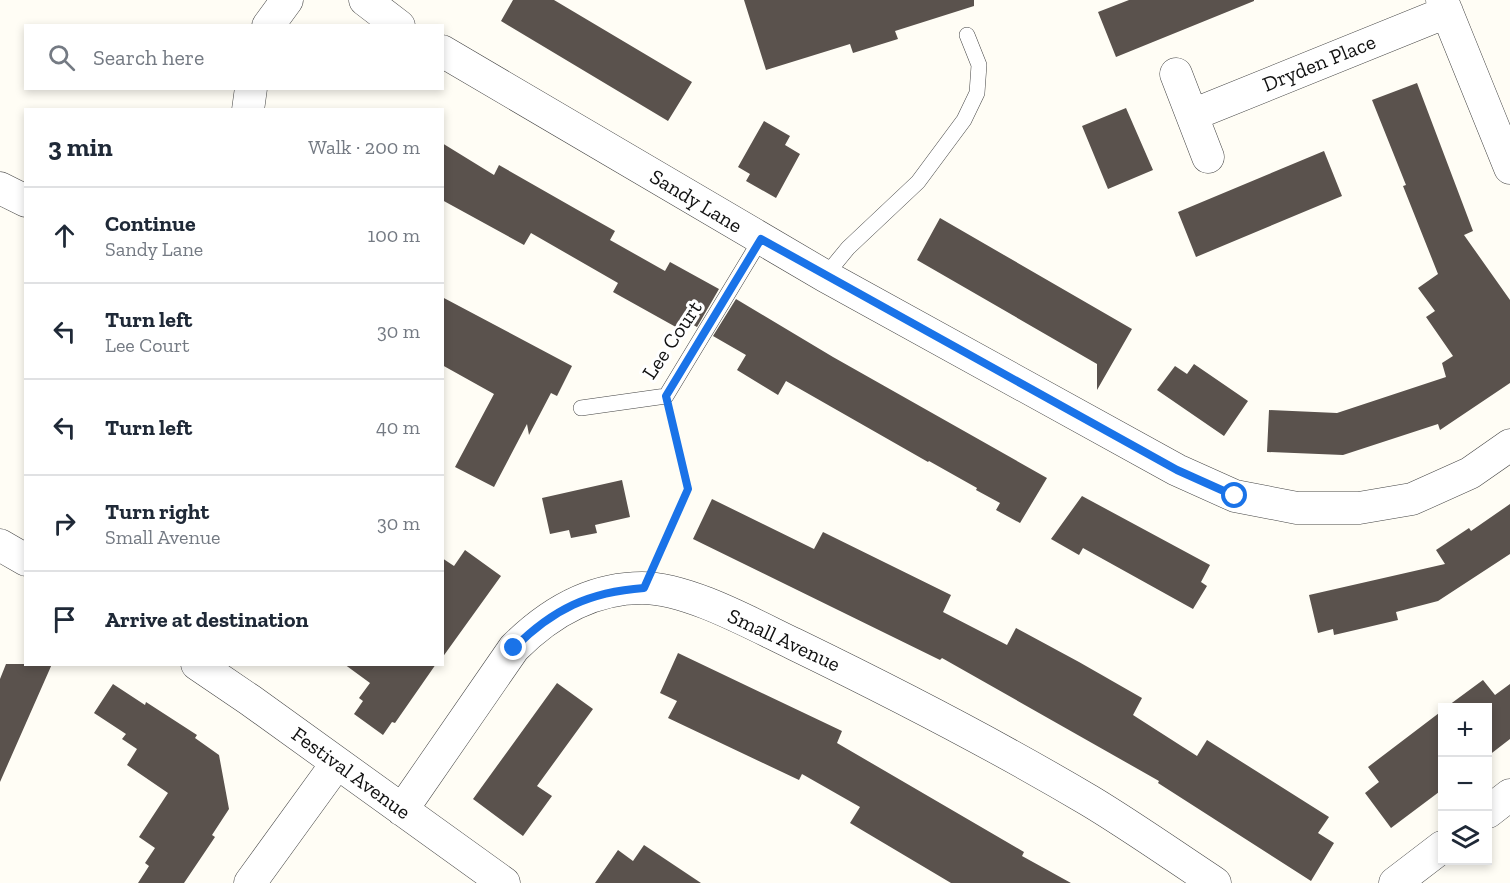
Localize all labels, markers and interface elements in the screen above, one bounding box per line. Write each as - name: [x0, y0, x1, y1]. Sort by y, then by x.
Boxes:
- search box: [24, 24, 444, 90]
- street label: Dryden Place: [1259, 28, 1379, 97]
- icon: search: [45, 41, 78, 74]
- text: Search here: [93, 44, 204, 71]
- text: 3 min: [48, 131, 113, 163]
- text: Walk · 200 m: [308, 135, 420, 159]
- street label: Sandy Lane: [646, 163, 747, 238]
- text: Continue: [105, 210, 196, 237]
- icon: ahead: [48, 219, 81, 252]
- text: 100 m: [367, 223, 420, 247]
- text: Sandy Lane: [105, 237, 203, 261]
- street label: Lee Court: [636, 296, 707, 383]
- text: Turn left: [105, 306, 192, 333]
- icon: left: [48, 315, 81, 348]
- text: 30 m: [377, 319, 420, 343]
- text: Lee Court: [105, 333, 189, 357]
- icon: left: [48, 411, 81, 444]
- text: Turn left: [105, 414, 192, 441]
- text: 40 m: [376, 415, 420, 439]
- route start: [1221, 482, 1247, 508]
- text: Turn right: [105, 498, 209, 525]
- icon: right: [48, 507, 81, 540]
- text: 30 m: [377, 511, 420, 535]
- text: Small Avenue: [105, 525, 221, 549]
- icon: arrive: [48, 603, 81, 636]
- street label: Small Avenue: [724, 603, 845, 677]
- text: Arrive at destination: [105, 606, 308, 633]
- route end: [500, 634, 526, 660]
- map controls: [1438, 703, 1492, 865]
- button: +: [1438, 703, 1492, 757]
- street label: Festival Avenue: [287, 721, 416, 824]
- button: −: [1438, 757, 1492, 811]
- button: layers: [1438, 811, 1492, 865]

